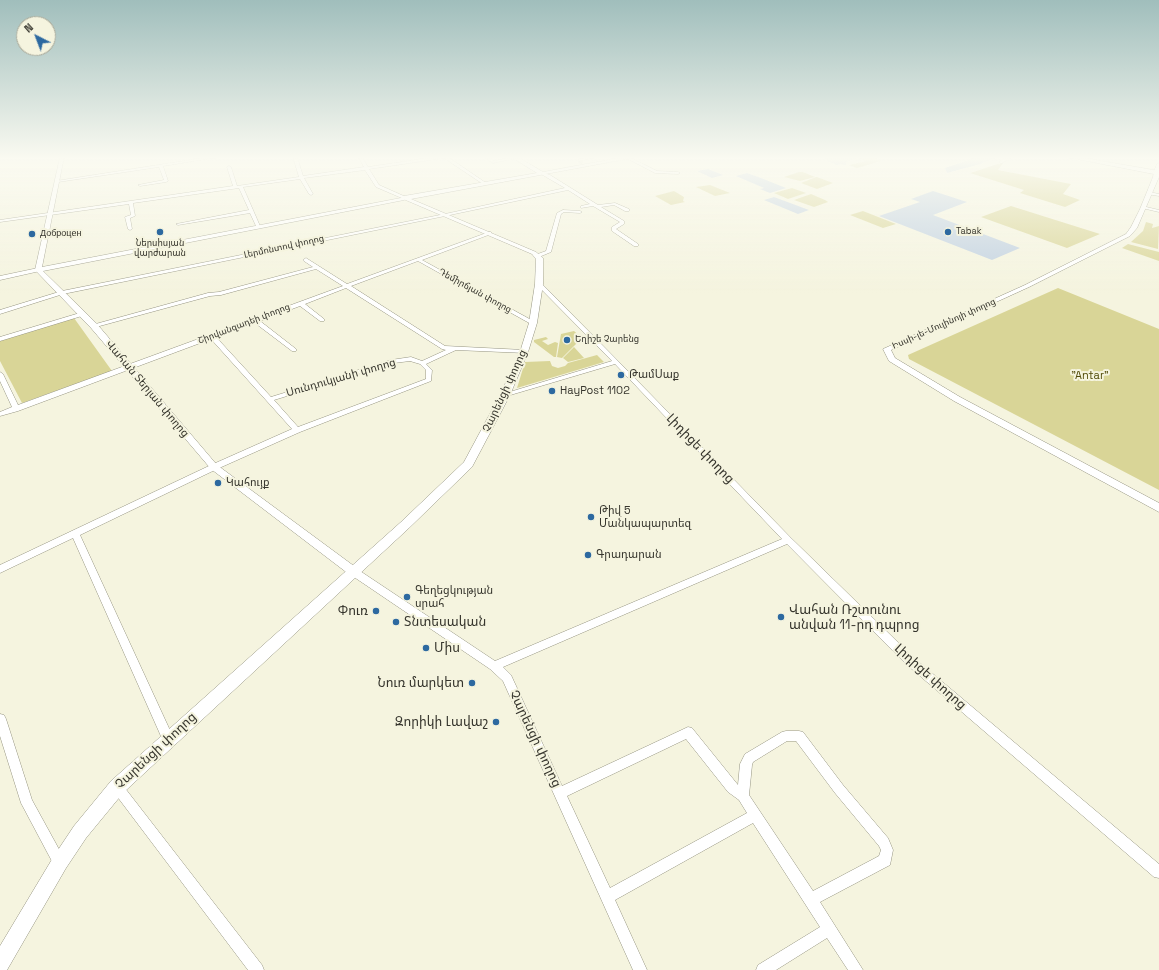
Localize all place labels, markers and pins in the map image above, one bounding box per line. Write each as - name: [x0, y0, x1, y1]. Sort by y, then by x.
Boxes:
- marker: Ներսիսյան վարժարան: [155, 227, 165, 237]
- marker: Tabak: [943, 227, 953, 237]
- place label: Tabak: [956, 227, 981, 237]
- marker: Доброцен: [27, 229, 37, 239]
- place label: Доброцен: [40, 229, 81, 239]
- place label: Ներսիսյան վարժարան: [134, 239, 186, 260]
- marker: Եղիշե Չարենց: [562, 335, 572, 345]
- place label: Եղիշե Չարենց: [575, 335, 639, 345]
- place label: ԹամՍաք: [629, 368, 679, 382]
- marker: ԹամՍաք: [616, 370, 626, 380]
- place label: HayPost 1102: [560, 384, 630, 398]
- marker: HayPost 1102: [547, 386, 557, 396]
- place label: Կահույք: [226, 476, 270, 490]
- marker: Կահույք: [213, 478, 223, 488]
- place label: Թիվ 5 Մանկապարտեզ: [599, 504, 691, 530]
- marker: Թիվ 5 Մանկապարտեզ: [586, 512, 596, 522]
- place label: Գրադարան: [596, 548, 661, 562]
- marker: Գրադարան: [583, 550, 593, 560]
- place label: Գեղեցկության սրահ: [415, 584, 493, 610]
- marker: Գեղեցկության սրահ: [402, 592, 412, 602]
- place label: Վահան Ռշտունու անվան 11-րդ դպրոց: [789, 602, 919, 633]
- place label: Փուռ: [338, 603, 368, 619]
- marker: Փուռ: [371, 606, 381, 616]
- marker: Վահան Ռշտունու անվան 11-րդ դպրոց: [776, 612, 786, 622]
- place label: Տնտեսական: [404, 614, 486, 630]
- marker: Տնտեսական: [391, 617, 401, 627]
- place label: Միս: [434, 640, 460, 656]
- marker: Միս: [421, 643, 431, 653]
- place label: Նուռ մարկետ: [378, 675, 464, 691]
- marker: Նուռ մարկետ: [467, 678, 477, 688]
- place label: Զորիկի Լավաշ: [395, 714, 488, 730]
- marker: Զորիկի Լավաշ: [491, 717, 501, 727]

